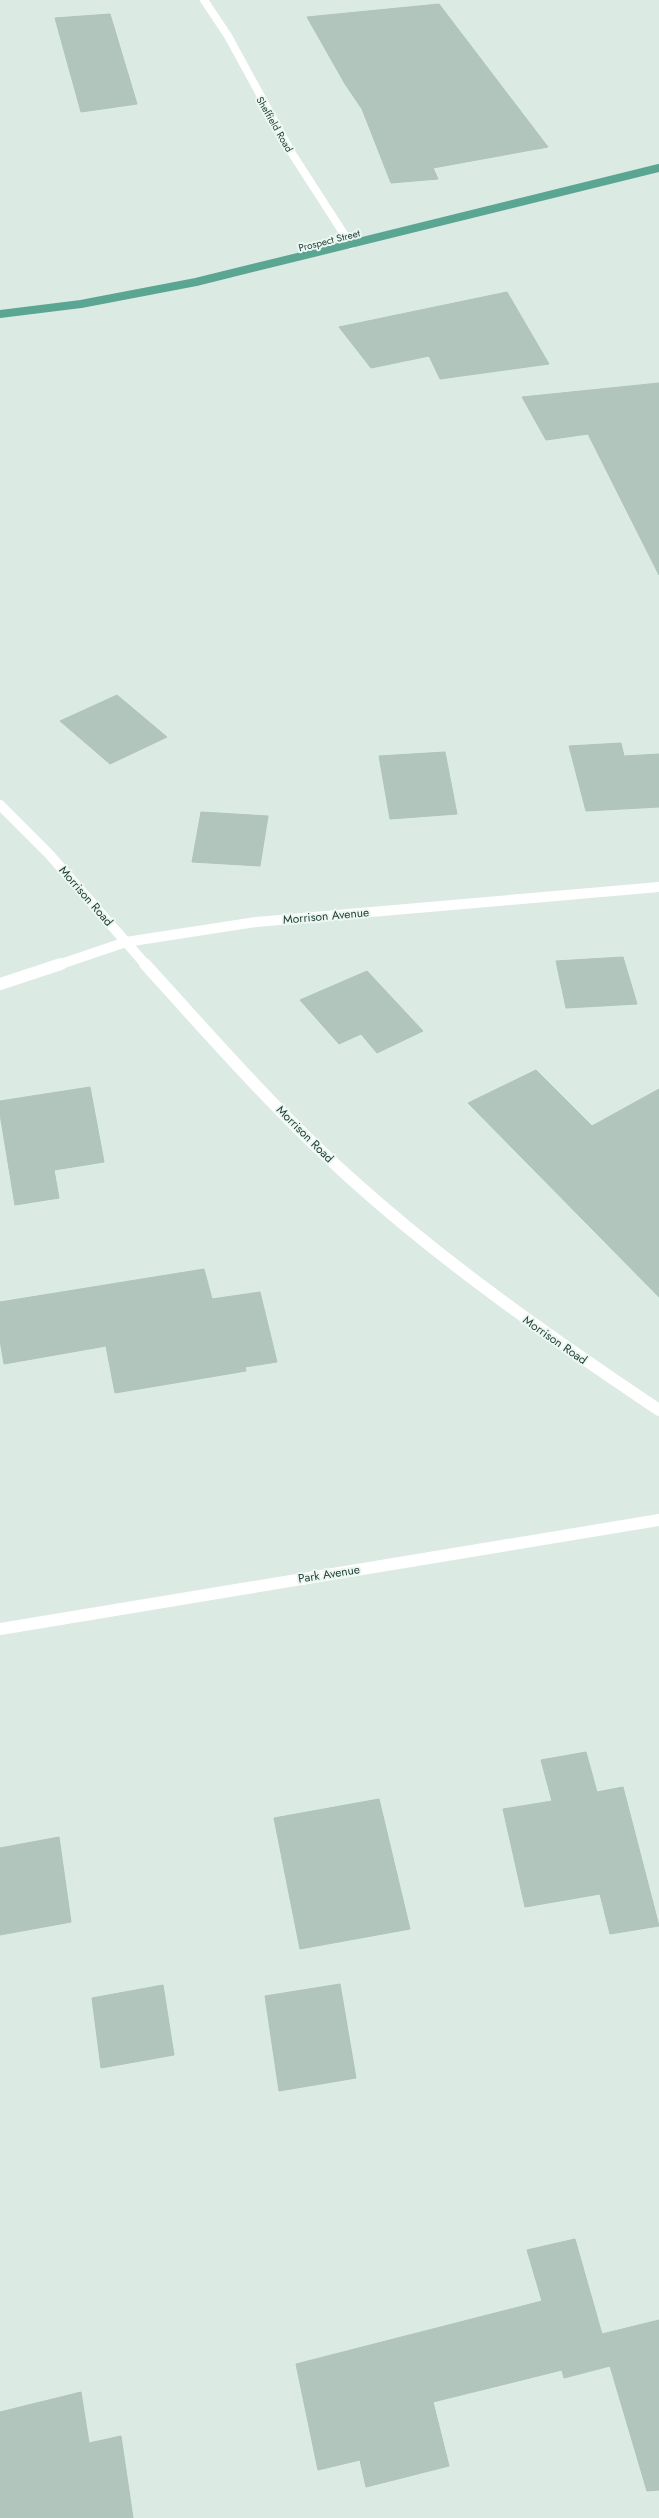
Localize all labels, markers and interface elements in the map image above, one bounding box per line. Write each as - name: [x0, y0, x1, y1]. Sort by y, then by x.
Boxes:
- street label: Sheffield Road: [253, 94, 297, 155]
- street label: Prospect Street: [297, 225, 362, 255]
- street label: Morrison Road: [55, 862, 117, 930]
- street label: Morrison Avenue: [282, 903, 370, 929]
- street label: Morrison Road: [272, 1101, 338, 1167]
- street label: Morrison Road: [519, 1311, 591, 1369]
- street label: Park Avenue: [297, 1560, 361, 1588]

